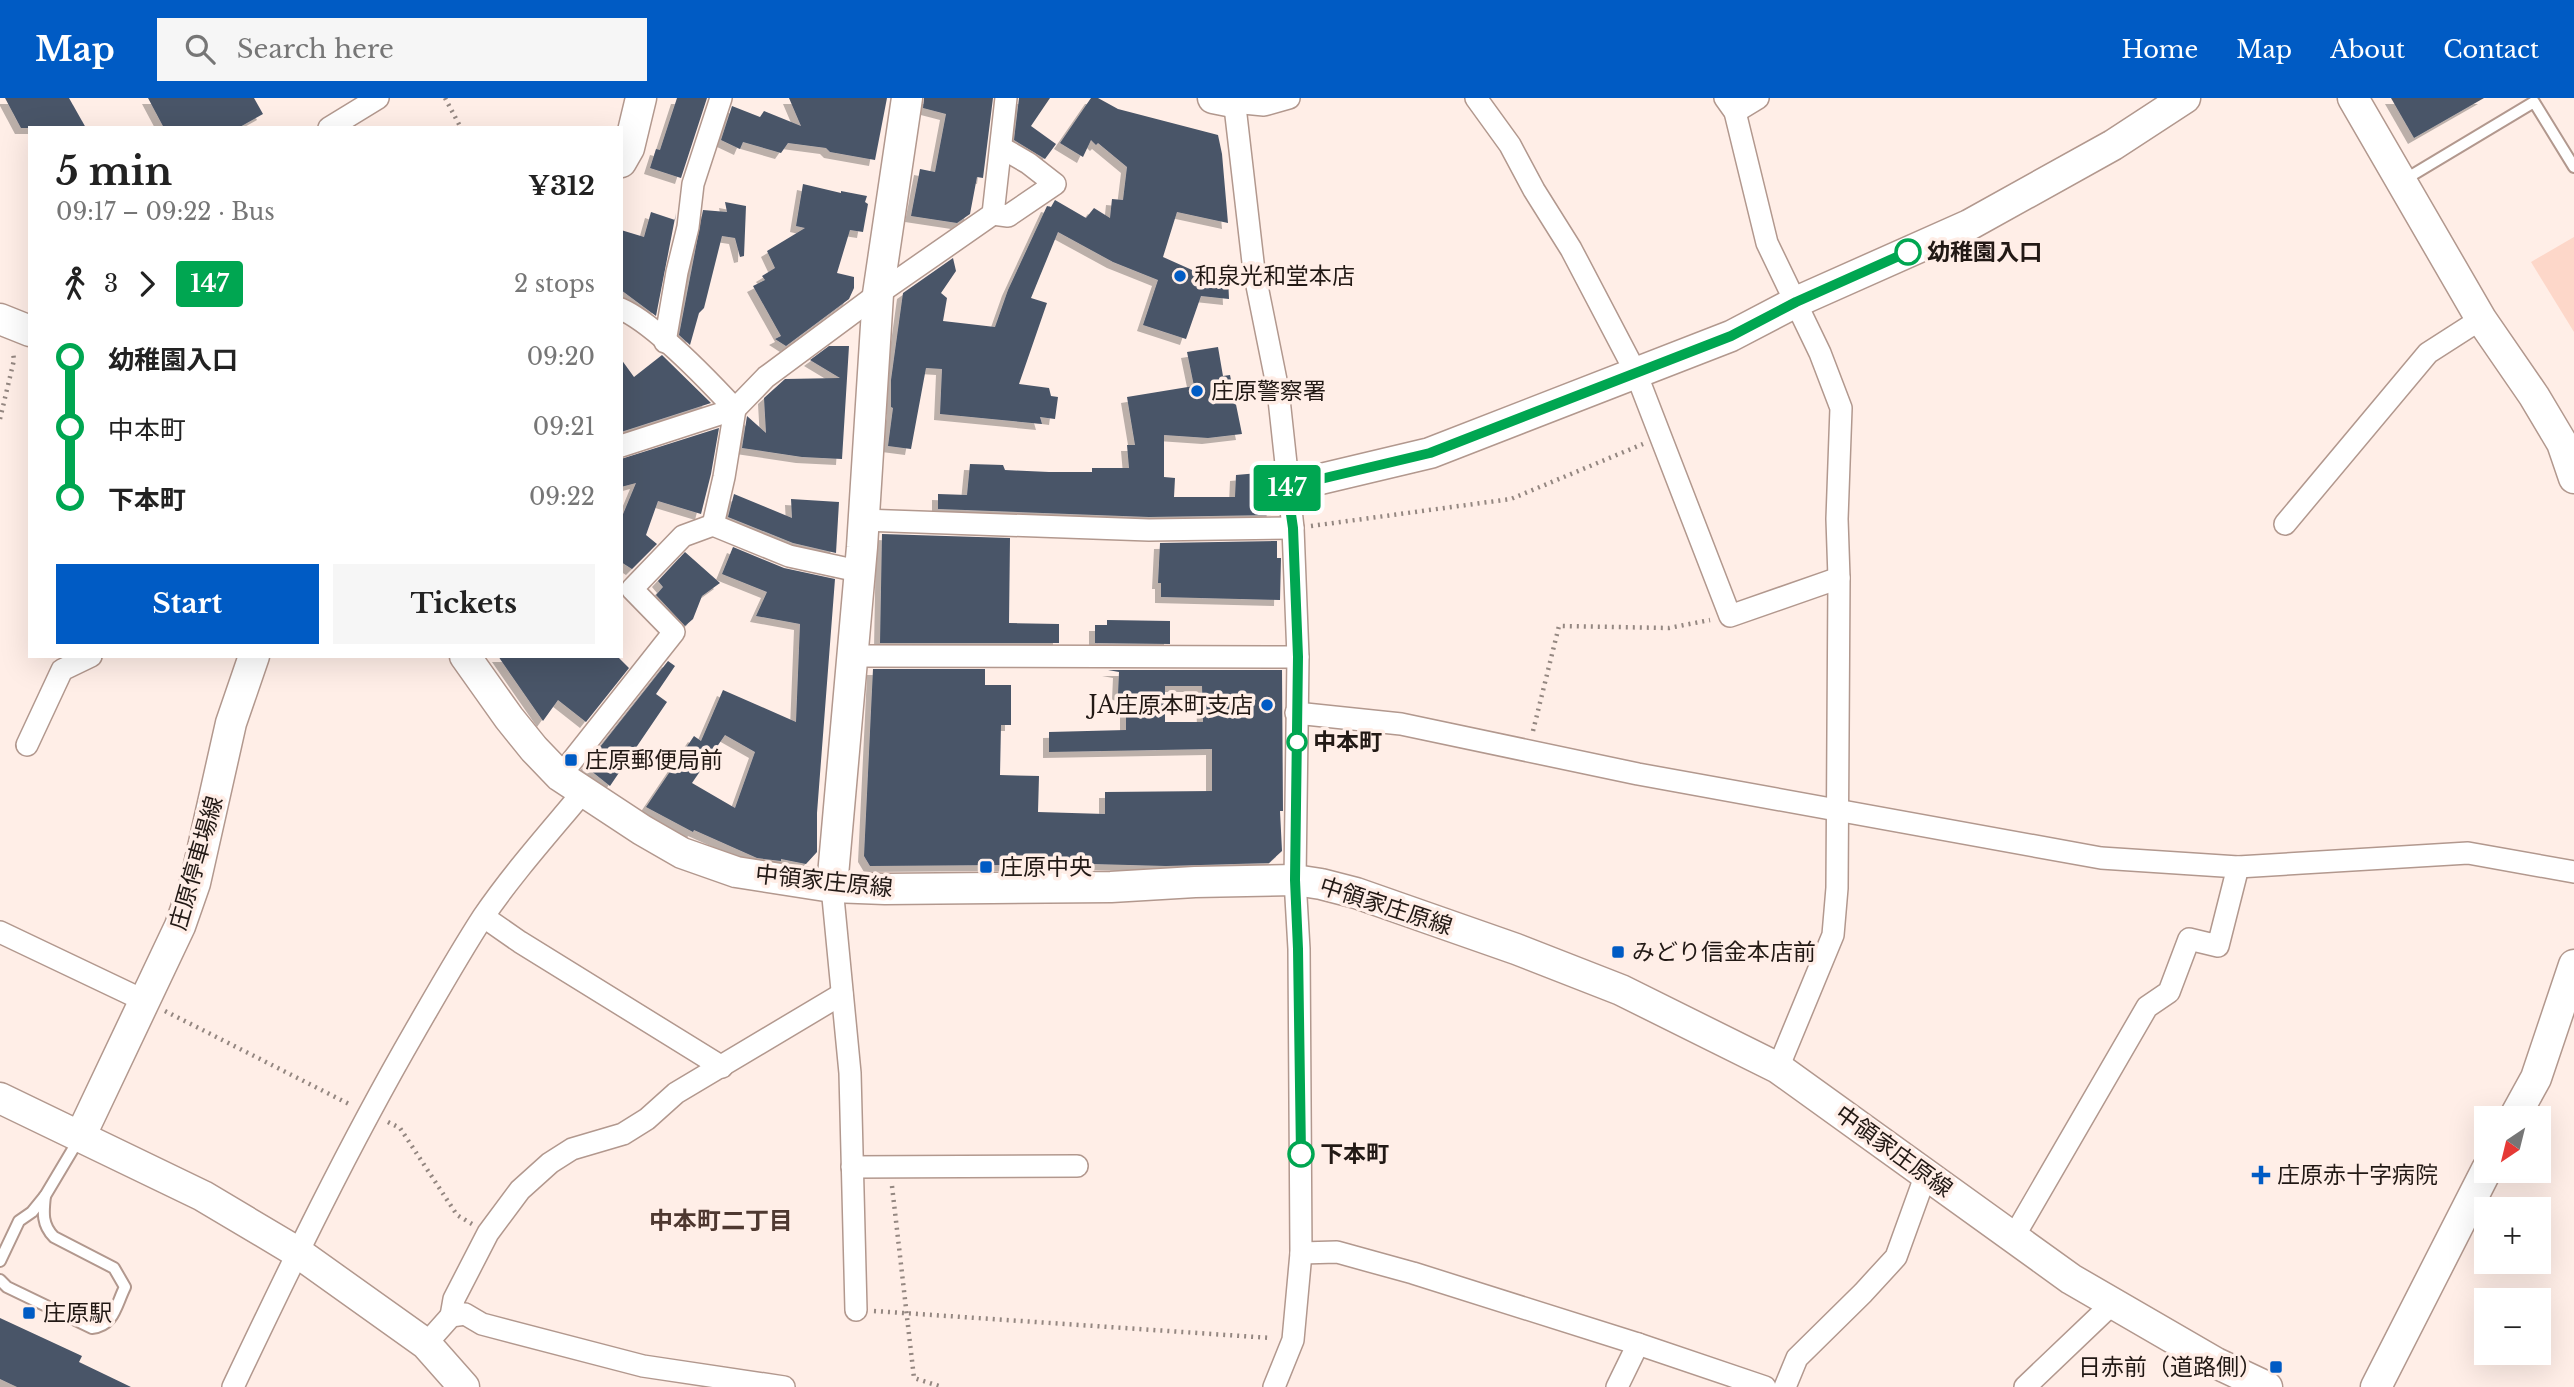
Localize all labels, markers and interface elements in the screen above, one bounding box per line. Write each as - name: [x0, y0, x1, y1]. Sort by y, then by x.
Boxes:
- search box: [157, 18, 647, 81]
- text: Map: [35, 29, 115, 70]
- icon: search: [181, 30, 219, 68]
- text: Search here: [237, 33, 394, 65]
- text: Home: [2122, 35, 2198, 64]
- text: Map: [2236, 35, 2292, 64]
- text: About: [2330, 35, 2405, 64]
- text: Contact: [2443, 35, 2539, 64]
- text: 5 min: [56, 148, 172, 195]
- text: ¥312: [528, 170, 595, 202]
- text: 09:17 – 09:22 · Bus: [56, 198, 275, 226]
- place label: 幼稚園入口: [1927, 238, 2042, 266]
- marker: 幼稚園入口: [1895, 239, 1921, 265]
- place label: 和泉光和堂本店: [1194, 262, 1355, 290]
- icon: walk: [56, 265, 94, 303]
- icon: forward: [128, 265, 166, 303]
- marker: 和泉光和堂本店: [1172, 268, 1188, 284]
- text: 147: [190, 269, 229, 298]
- text: 3: [104, 270, 118, 298]
- text: 2 stops: [514, 270, 595, 298]
- text: 09:20: [527, 343, 595, 371]
- text: 幼稚園入口: [108, 344, 238, 376]
- place label: 庄原警察署: [1211, 377, 1326, 405]
- marker: 庄原警察署: [1189, 383, 1205, 399]
- text: 09:21: [533, 413, 595, 441]
- text: 中本町: [108, 414, 186, 446]
- line badge: 147: [1247, 465, 1327, 511]
- text: 147: [1268, 473, 1306, 502]
- text: 09:22: [529, 483, 595, 511]
- text: 下本町: [108, 484, 186, 516]
- button: Start: [56, 564, 319, 644]
- button: Tickets: [333, 564, 595, 644]
- place label: JA庄原本町支店: [1085, 691, 1253, 719]
- marker: JA庄原本町支店: [1259, 697, 1275, 713]
- place label: 中本町: [1313, 728, 1382, 756]
- marker: 中本町: [1287, 732, 1307, 752]
- place label: 庄原郵便局前: [585, 746, 723, 774]
- marker: 庄原郵便局前: [563, 752, 579, 768]
- street label: 庄原停車場線: [164, 793, 228, 933]
- place label: 庄原中央: [1000, 853, 1092, 881]
- marker: 庄原中央: [978, 859, 994, 875]
- street label: 中領家庄原線: [754, 860, 894, 902]
- street label: 中領家庄原線: [1316, 871, 1456, 941]
- place label: みどり信金本店前: [1632, 938, 1816, 966]
- marker: みどり信金本店前: [1610, 944, 1626, 960]
- street label: 中領家庄原線: [1830, 1099, 1958, 1203]
- north arrow: [2474, 1106, 2552, 1183]
- map controls: [2474, 1106, 2551, 1365]
- place label: 下本町: [1320, 1140, 1389, 1168]
- marker: 下本町: [1288, 1141, 1314, 1167]
- place label: 庄原赤十字病院: [2277, 1161, 2438, 1189]
- marker: 庄原赤十字病院: [2251, 1165, 2271, 1185]
- button: +: [2474, 1197, 2551, 1274]
- district label: 中本町二丁目: [649, 1206, 793, 1235]
- button: −: [2474, 1288, 2551, 1365]
- place label: 庄原駅: [43, 1299, 112, 1327]
- marker: 庄原駅: [21, 1305, 37, 1321]
- place label: 日赤前（道路側）: [2078, 1353, 2262, 1381]
- marker: 日赤前（道路側）: [2268, 1359, 2284, 1375]

